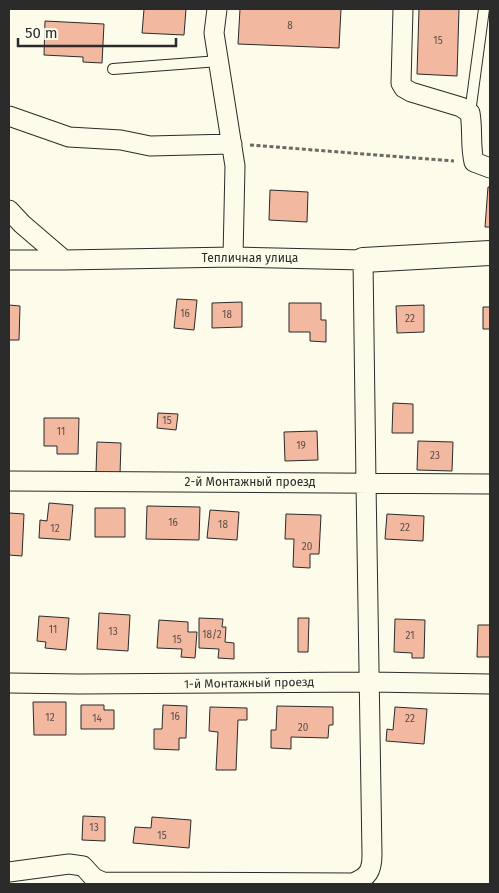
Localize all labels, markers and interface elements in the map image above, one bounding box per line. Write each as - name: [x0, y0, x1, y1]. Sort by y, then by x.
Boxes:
- scale bar: [18, 15, 175, 47]
- house number: 8: [287, 20, 293, 32]
- text: 50 m: [25, 24, 58, 42]
- house number: 15: [433, 35, 443, 47]
- street label: Тепличная улица: [202, 251, 298, 265]
- house number: 16: [180, 308, 190, 320]
- house number: 18: [222, 309, 232, 321]
- house number: 22: [405, 313, 415, 325]
- house number: 15: [162, 415, 172, 427]
- house number: 11: [57, 426, 65, 438]
- house number: 19: [296, 440, 306, 452]
- house number: 23: [430, 450, 440, 462]
- street label: 2-й Монтажный проезд: [184, 475, 316, 489]
- house number: 16: [168, 517, 178, 529]
- house number: 18: [218, 519, 228, 531]
- house number: 22: [400, 522, 410, 534]
- house number: 12: [50, 523, 60, 535]
- house number: 20: [302, 541, 313, 553]
- house number: 11: [49, 624, 57, 636]
- house number: 13: [108, 626, 118, 638]
- house number: 18/2: [202, 629, 222, 641]
- house number: 21: [405, 630, 415, 642]
- house number: 15: [172, 634, 182, 646]
- street label: 1-й Монтажный проезд: [184, 675, 315, 691]
- house number: 16: [170, 711, 180, 723]
- house number: 12: [45, 712, 55, 724]
- house number: 14: [92, 713, 103, 725]
- house number: 22: [405, 713, 415, 725]
- house number: 20: [298, 722, 309, 734]
- house number: 13: [89, 822, 99, 834]
- house number: 15: [157, 830, 167, 842]

